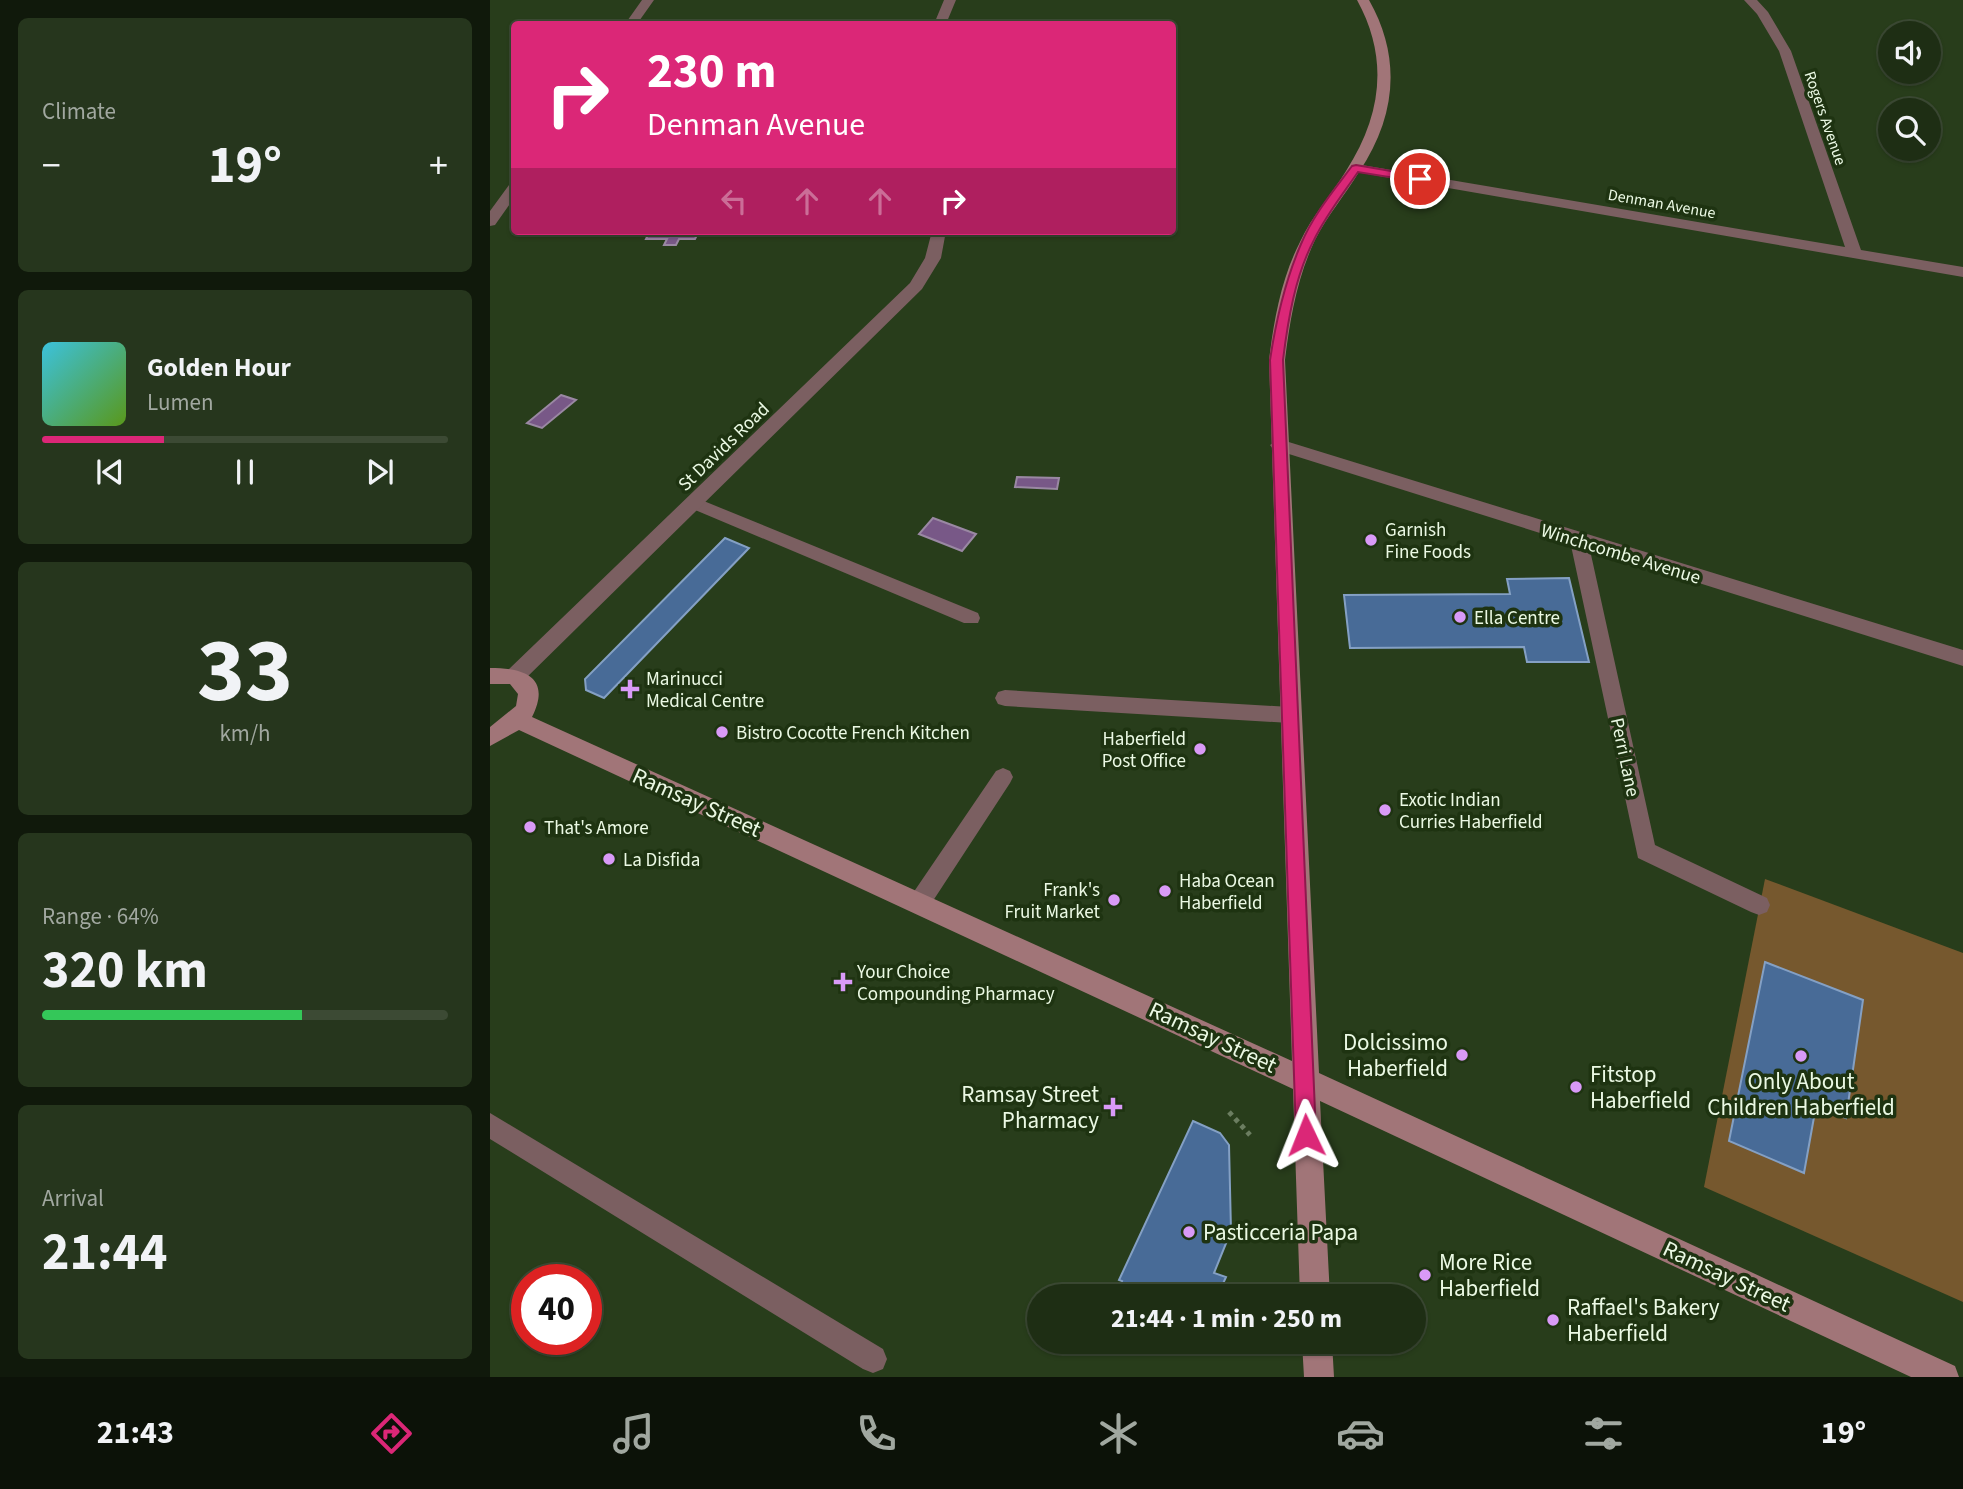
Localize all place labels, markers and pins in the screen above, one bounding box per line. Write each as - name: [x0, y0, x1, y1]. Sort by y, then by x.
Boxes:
- pin: [1390, 149, 1450, 209]
- place label: Garnish Fine Foods: [1385, 517, 1471, 566]
- marker: Garnish Fine Foods: [1363, 532, 1379, 548]
- place label: Ella Centre: [1474, 605, 1560, 632]
- marker: Ella Centre: [1452, 609, 1468, 625]
- place label: Marinucci Medical Centre: [646, 666, 764, 715]
- marker: Marinucci Medical Centre: [620, 679, 640, 699]
- place label: Bistro Cocotte French Kitchen: [736, 720, 970, 747]
- marker: Bistro Cocotte French Kitchen: [714, 724, 730, 740]
- place label: Haberfield Post Office: [1102, 726, 1186, 775]
- marker: Haberfield Post Office: [1192, 741, 1208, 757]
- place label: Exotic Indian Curries Haberfield: [1399, 787, 1543, 836]
- marker: Exotic Indian Curries Haberfield: [1377, 802, 1393, 818]
- place label: That's Amore: [544, 815, 649, 842]
- marker: That's Amore: [522, 819, 538, 835]
- place label: La Disfida: [623, 847, 700, 874]
- marker: La Disfida: [601, 851, 617, 867]
- place label: Haba Ocean Haberfield: [1179, 868, 1275, 917]
- place label: Frank's Fruit Market: [1004, 877, 1101, 926]
- marker: Haba Ocean Haberfield: [1157, 883, 1173, 899]
- marker: Frank's Fruit Market: [1106, 892, 1122, 908]
- place label: Your Choice Compounding Pharmacy: [856, 959, 1055, 1008]
- marker: Your Choice Compounding Pharmacy: [835, 974, 851, 990]
- place label: Dolcissimo Haberfield: [1343, 1026, 1448, 1085]
- marker: Dolcissimo Haberfield: [1454, 1047, 1470, 1063]
- marker: Only About Children Haberfield: [1793, 1048, 1809, 1064]
- place label: Fitstop Haberfield: [1590, 1058, 1691, 1117]
- place label: Only About Children Haberfield: [1707, 1065, 1895, 1124]
- place label: Ramsay Street Pharmacy: [961, 1078, 1099, 1137]
- marker: Fitstop Haberfield: [1568, 1079, 1584, 1095]
- marker: Ramsay Street Pharmacy: [1105, 1099, 1121, 1115]
- place label: Pasticceria Papa: [1203, 1216, 1358, 1249]
- marker: Pasticceria Papa: [1181, 1224, 1197, 1240]
- place label: More Rice Haberfield: [1439, 1246, 1540, 1305]
- marker: More Rice Haberfield: [1417, 1267, 1433, 1283]
- place label: Raffael's Bakery Haberfield: [1567, 1291, 1720, 1350]
- marker: Raffael's Bakery Haberfield: [1545, 1312, 1561, 1328]

